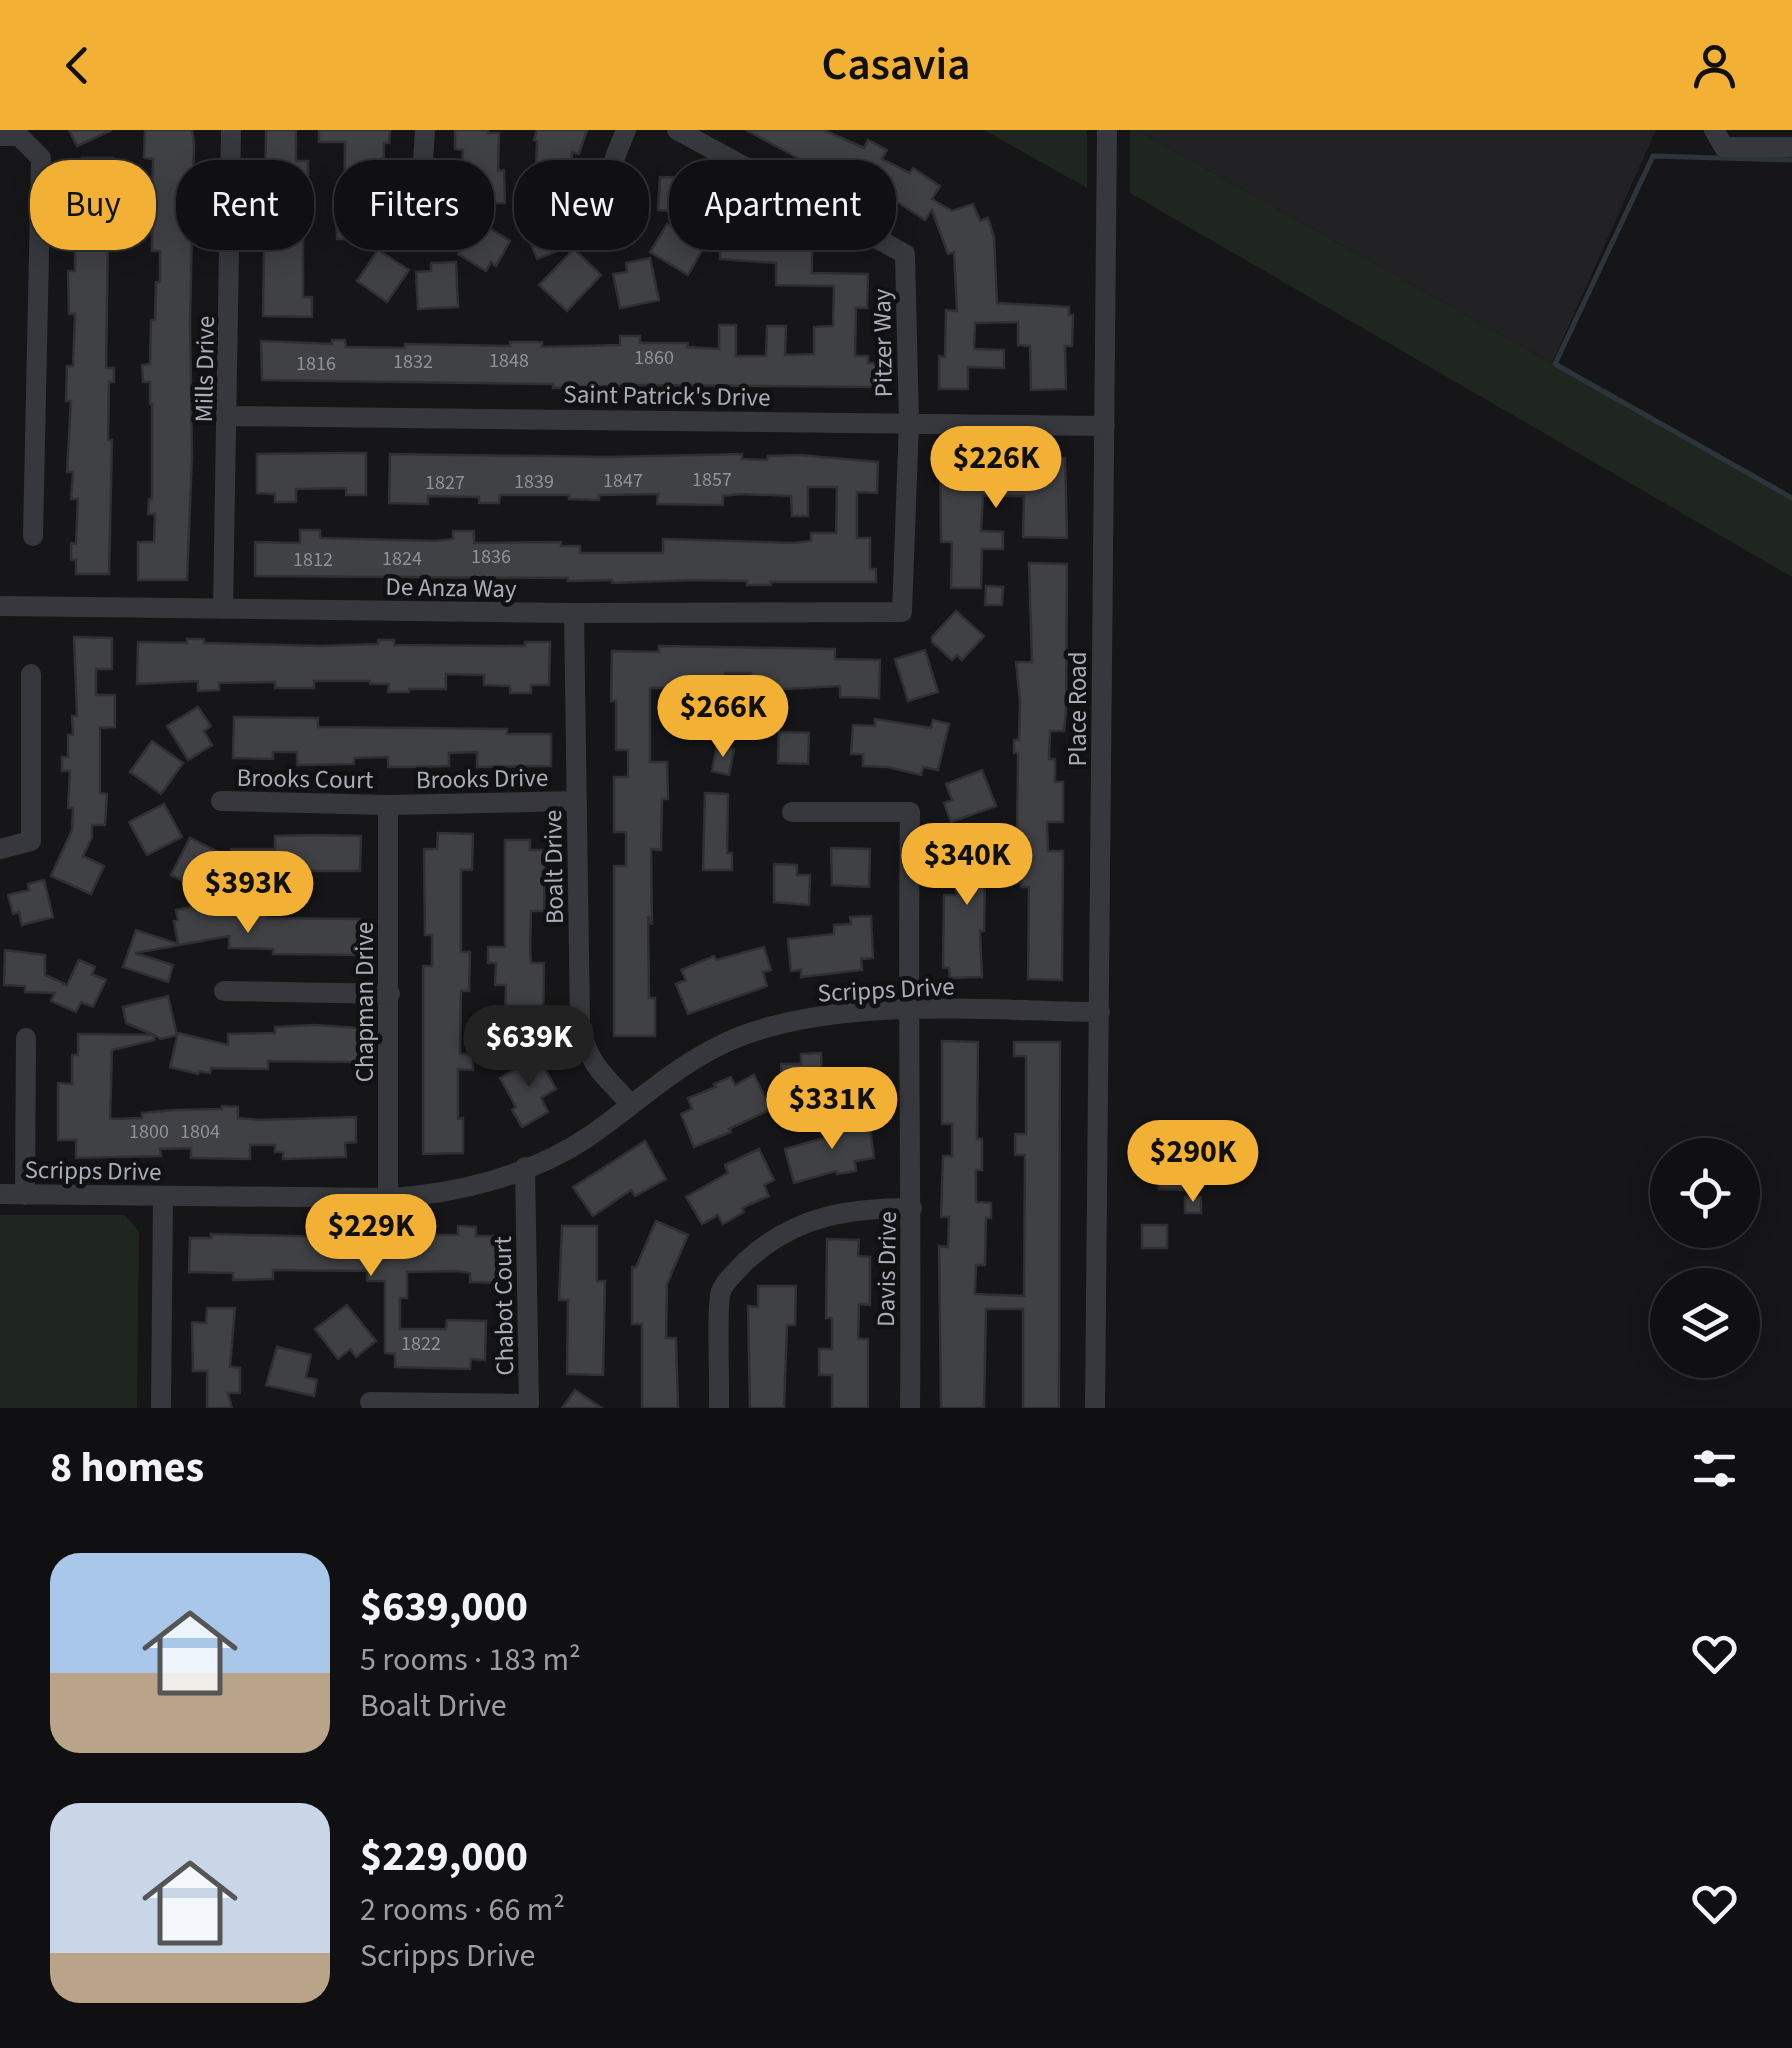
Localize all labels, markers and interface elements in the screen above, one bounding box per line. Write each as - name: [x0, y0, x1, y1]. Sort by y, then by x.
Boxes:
- text: Casavia: [821, 33, 971, 97]
- icon: back: [50, 38, 105, 93]
- icon: person: [1687, 38, 1742, 93]
- chip: Buy: [30, 160, 156, 250]
- chip: Rent: [176, 160, 314, 250]
- chip: Filters: [334, 160, 494, 250]
- chip: New: [514, 160, 649, 250]
- chip: Apartment: [669, 160, 896, 250]
- street label: Pitzer Way: [864, 288, 902, 398]
- street label: Mills Drive: [186, 315, 224, 423]
- house number: 1860: [634, 344, 674, 372]
- house number: 1848: [489, 347, 529, 375]
- house number: 1832: [393, 348, 433, 376]
- house number: 1816: [296, 350, 336, 378]
- street label: Saint Patrick's Drive: [563, 376, 771, 416]
- pin: $226K: [926, 426, 1066, 511]
- text: $226K: [952, 435, 1040, 481]
- house number: 1857: [692, 466, 732, 494]
- house number: 1847: [603, 467, 643, 495]
- house number: 1839: [514, 468, 554, 496]
- house number: 1827: [425, 469, 465, 497]
- house number: 1836: [471, 543, 511, 571]
- house number: 1824: [382, 545, 422, 573]
- house number: 1812: [293, 546, 333, 574]
- street label: De Anza Way: [385, 569, 517, 607]
- street label: Place Road: [1060, 651, 1096, 767]
- pin: $266K: [653, 675, 793, 760]
- text: $266K: [679, 684, 767, 730]
- street label: Brooks Court: [236, 760, 374, 798]
- street label: Brooks Drive: [416, 760, 548, 798]
- street label: Boalt Drive: [535, 809, 573, 925]
- pin: $340K: [897, 823, 1037, 908]
- text: $340K: [923, 832, 1011, 878]
- pin: $393K: [178, 851, 318, 936]
- text: $393K: [204, 860, 292, 906]
- street label: Chapman Drive: [347, 922, 383, 1082]
- street label: Scripps Drive: [817, 968, 955, 1012]
- pin: $639K: [459, 1005, 599, 1090]
- text: $639K: [485, 1014, 573, 1060]
- pin: $331K: [762, 1067, 902, 1152]
- text: $331K: [788, 1076, 876, 1122]
- house number: 1800: [129, 1118, 169, 1146]
- house number: 1804: [180, 1118, 220, 1146]
- pin: $290K: [1123, 1120, 1263, 1205]
- text: $290K: [1149, 1129, 1237, 1175]
- map controls: [1650, 1138, 1760, 1378]
- button: locate: [1650, 1138, 1760, 1248]
- street label: Scripps Drive: [24, 1152, 162, 1190]
- pin: $229K: [301, 1194, 441, 1279]
- text: $229K: [327, 1203, 415, 1249]
- street label: Davis Drive: [868, 1211, 906, 1327]
- street label: Chabot Court: [485, 1235, 523, 1376]
- button: layers: [1650, 1268, 1760, 1378]
- house number: 1822: [401, 1330, 441, 1358]
- text: 8 homes: [50, 1438, 204, 1498]
- icon: filters: [1687, 1441, 1742, 1496]
- text: $639,000: [360, 1577, 528, 1637]
- icon: home: [130, 1593, 250, 1713]
- icon: heart: [1687, 1626, 1742, 1681]
- text: 5 rooms · 183 m²: [360, 1637, 581, 1683]
- text: Boalt Drive: [360, 1683, 507, 1729]
- text: $229,000: [360, 1827, 528, 1887]
- icon: home: [130, 1843, 250, 1963]
- icon: heart: [1687, 1876, 1742, 1931]
- text: 2 rooms · 66 m²: [360, 1887, 565, 1933]
- text: Scripps Drive: [360, 1933, 535, 1979]

